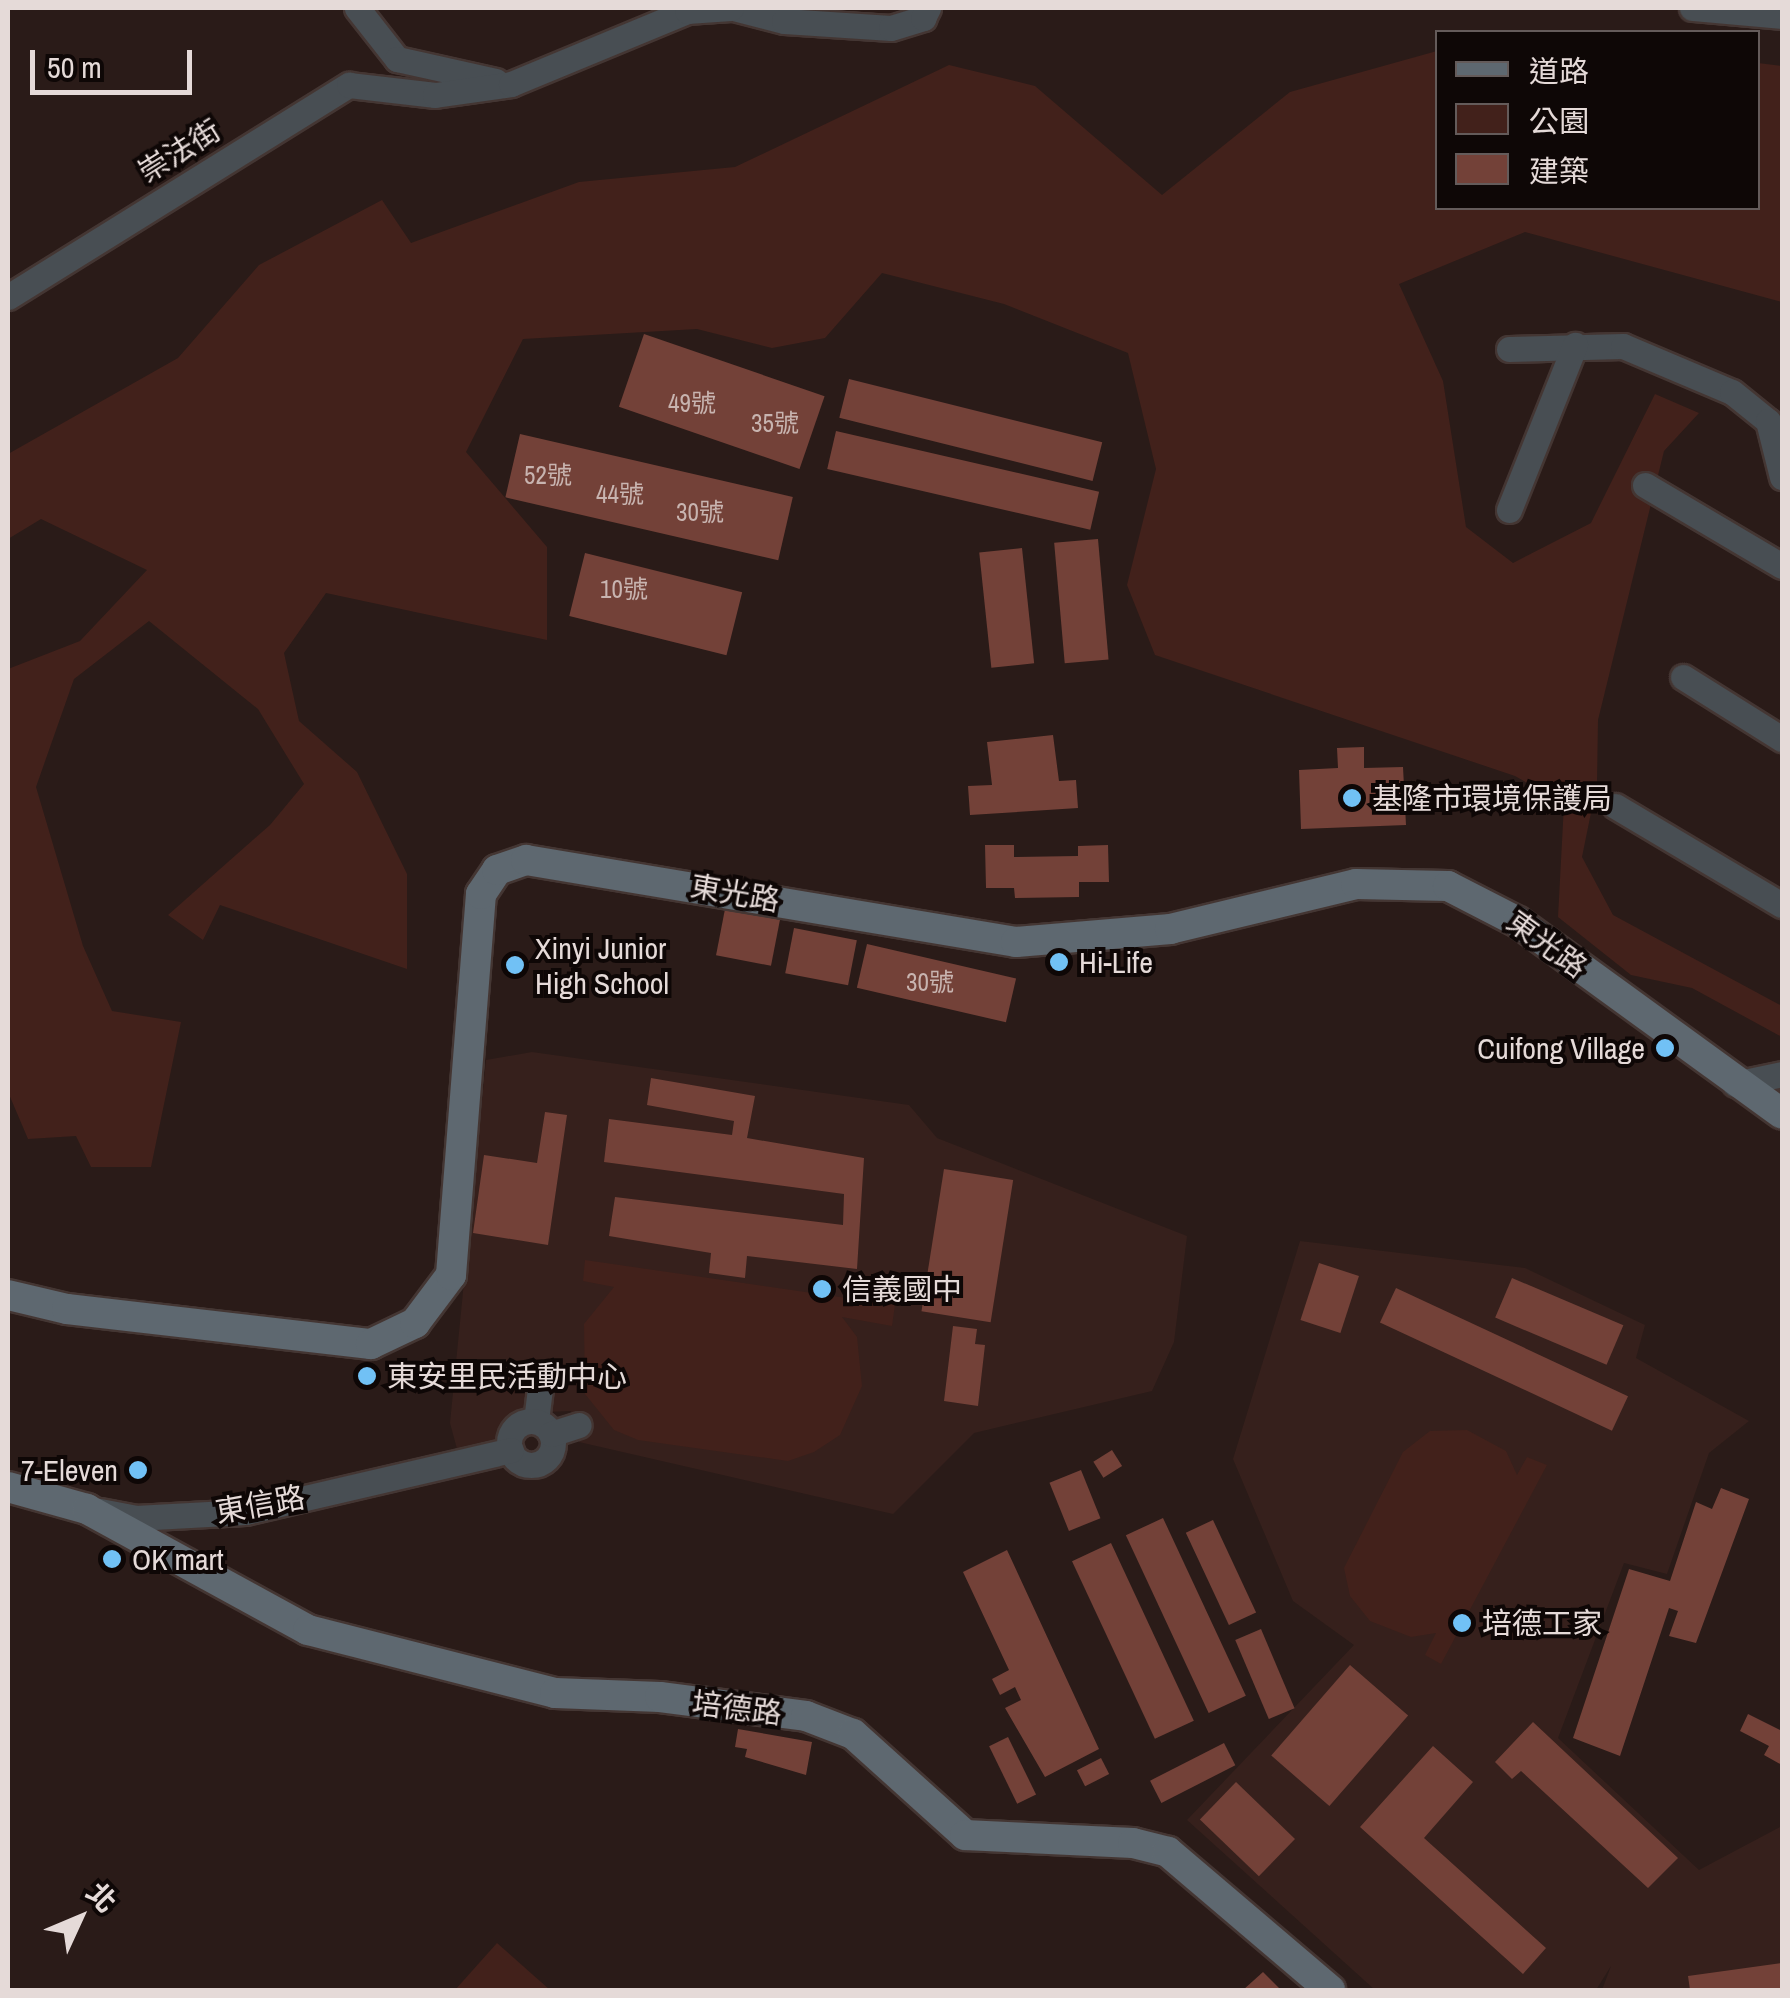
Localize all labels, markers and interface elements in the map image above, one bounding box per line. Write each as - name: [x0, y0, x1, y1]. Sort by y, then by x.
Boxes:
- scale bar: [35, 30, 198, 92]
- legend: [1435, 30, 1760, 210]
- text: 50 m: [47, 47, 102, 87]
- text: 道路: [1529, 51, 1589, 91]
- text: 公園: [1529, 101, 1589, 141]
- street label: 崇法街: [131, 112, 227, 190]
- text: 建築: [1529, 151, 1589, 191]
- house number: 49號: [668, 388, 716, 418]
- house number: 35號: [751, 408, 799, 438]
- house number: 52號: [524, 460, 572, 490]
- house number: 44號: [596, 479, 644, 509]
- house number: 30號: [676, 497, 724, 527]
- house number: 10號: [600, 574, 648, 604]
- place label: 基隆市環境保護局: [1372, 780, 1612, 816]
- marker: 基隆市環境保護局: [1341, 787, 1363, 809]
- street label: 東光路: [688, 867, 782, 919]
- street label: 東光路: [1500, 903, 1594, 985]
- place label: Xinyi Junior High School: [535, 930, 669, 1000]
- place label: Hi-Life: [1079, 944, 1153, 980]
- marker: Hi-Life: [1048, 951, 1070, 973]
- marker: Xinyi Junior High School: [504, 954, 526, 976]
- house number: 30號: [906, 967, 954, 997]
- place label: Cuifong Village: [1477, 1030, 1645, 1066]
- marker: Cuifong Village: [1654, 1037, 1676, 1059]
- place label: 信義國中: [842, 1271, 962, 1307]
- marker: 信義國中: [811, 1278, 833, 1300]
- place label: 東安里民活動中心: [387, 1358, 627, 1394]
- marker: 東安里民活動中心: [356, 1365, 378, 1387]
- place label: 7-Eleven: [21, 1452, 118, 1488]
- marker: 7-Eleven: [127, 1459, 149, 1481]
- street label: 東信路: [213, 1478, 307, 1530]
- place label: OK mart: [132, 1541, 224, 1577]
- marker: OK mart: [101, 1548, 123, 1570]
- place label: 培德工家: [1482, 1605, 1602, 1641]
- marker: 培德工家: [1451, 1612, 1473, 1634]
- street label: 培德路: [690, 1685, 784, 1731]
- north arrow: [30, 1868, 130, 1968]
- text: 北: [78, 1874, 125, 1920]

